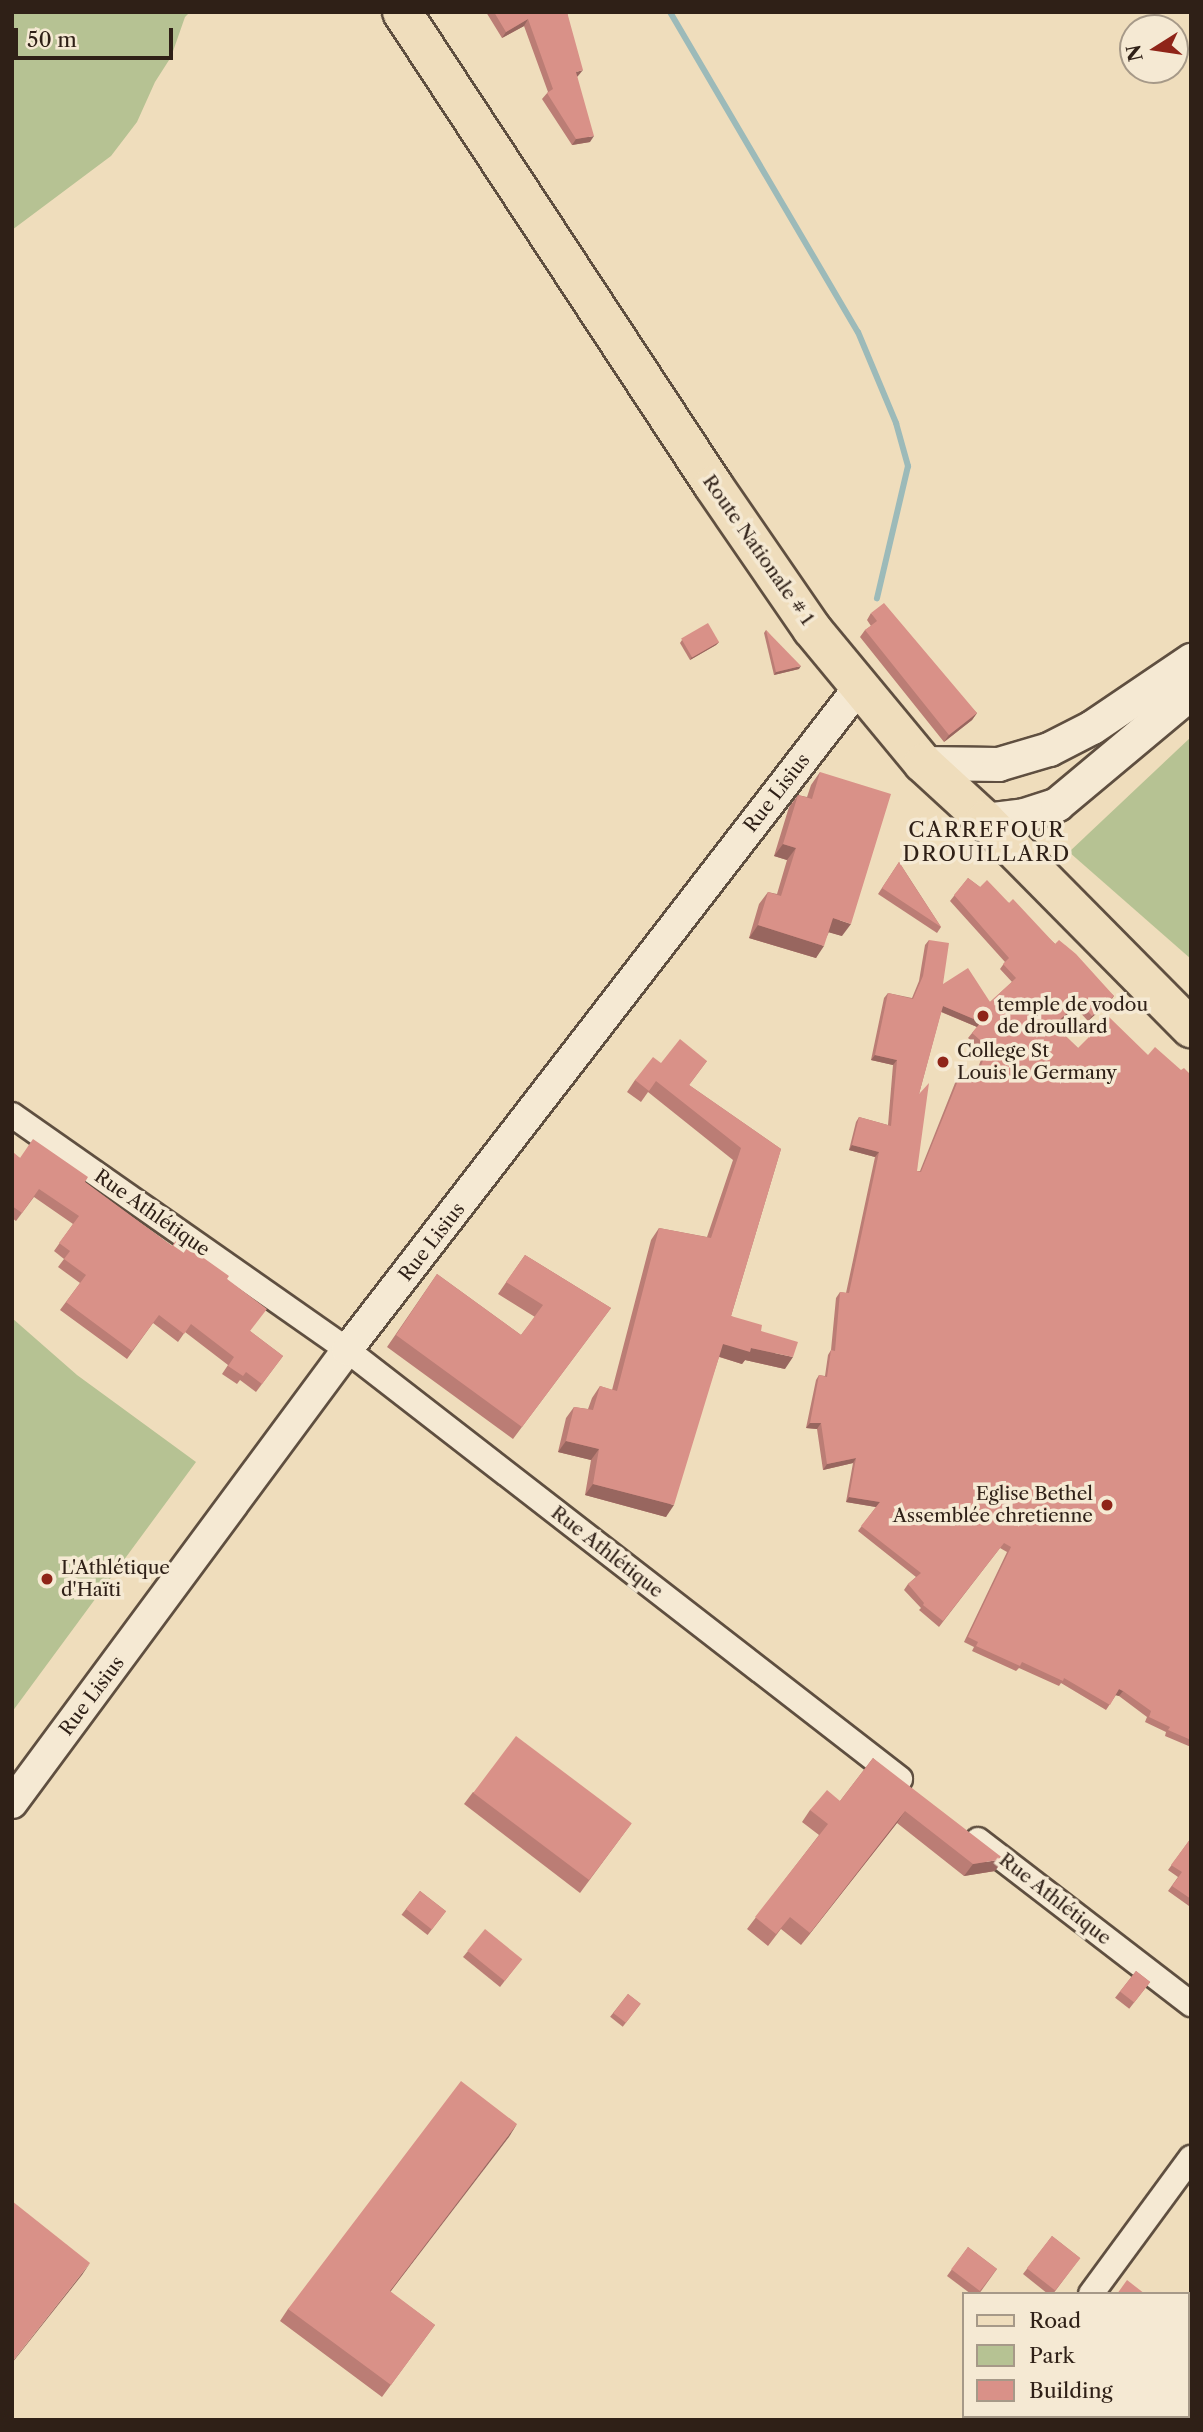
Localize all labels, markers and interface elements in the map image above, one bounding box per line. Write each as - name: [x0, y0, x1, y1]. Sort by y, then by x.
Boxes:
- scale bar: [18, 14, 177, 58]
- north arrow: [1119, 14, 1189, 84]
- text: 50 m: [27, 27, 77, 52]
- text: N: [1122, 43, 1148, 64]
- street label: Route Nationale # 1: [698, 471, 818, 629]
- street label: Rue Lisius: [739, 749, 815, 837]
- district label: CARREFOUR DROUILLARD: [904, 817, 1070, 867]
- place label: temple de vodou de droullard: [997, 994, 1149, 1038]
- marker: temple de vodou de droullard: [975, 1008, 991, 1024]
- place label: College St Louis le Germany: [957, 1040, 1117, 1084]
- marker: College St Louis le Germany: [935, 1054, 951, 1070]
- street label: Rue Athlétique: [90, 1165, 214, 1261]
- street label: Rue Lisius: [394, 1198, 470, 1286]
- place label: Eglise Bethel Assemblée chretienne: [893, 1483, 1093, 1527]
- marker: Eglise Bethel Assemblée chretienne: [1099, 1497, 1115, 1513]
- street label: Rue Athlétique: [546, 1501, 668, 1603]
- place label: L'Athlétique d'Haïti: [61, 1557, 170, 1601]
- marker: L'Athlétique d'Haïti: [39, 1571, 55, 1587]
- street label: Rue Lisius: [55, 1652, 129, 1740]
- street label: Rue Athlétique: [994, 1848, 1116, 1950]
- legend: [962, 2292, 1189, 2418]
- text: Road: [1029, 2308, 1081, 2333]
- text: Park: [1029, 2343, 1075, 2368]
- text: Building: [1029, 2378, 1113, 2403]

